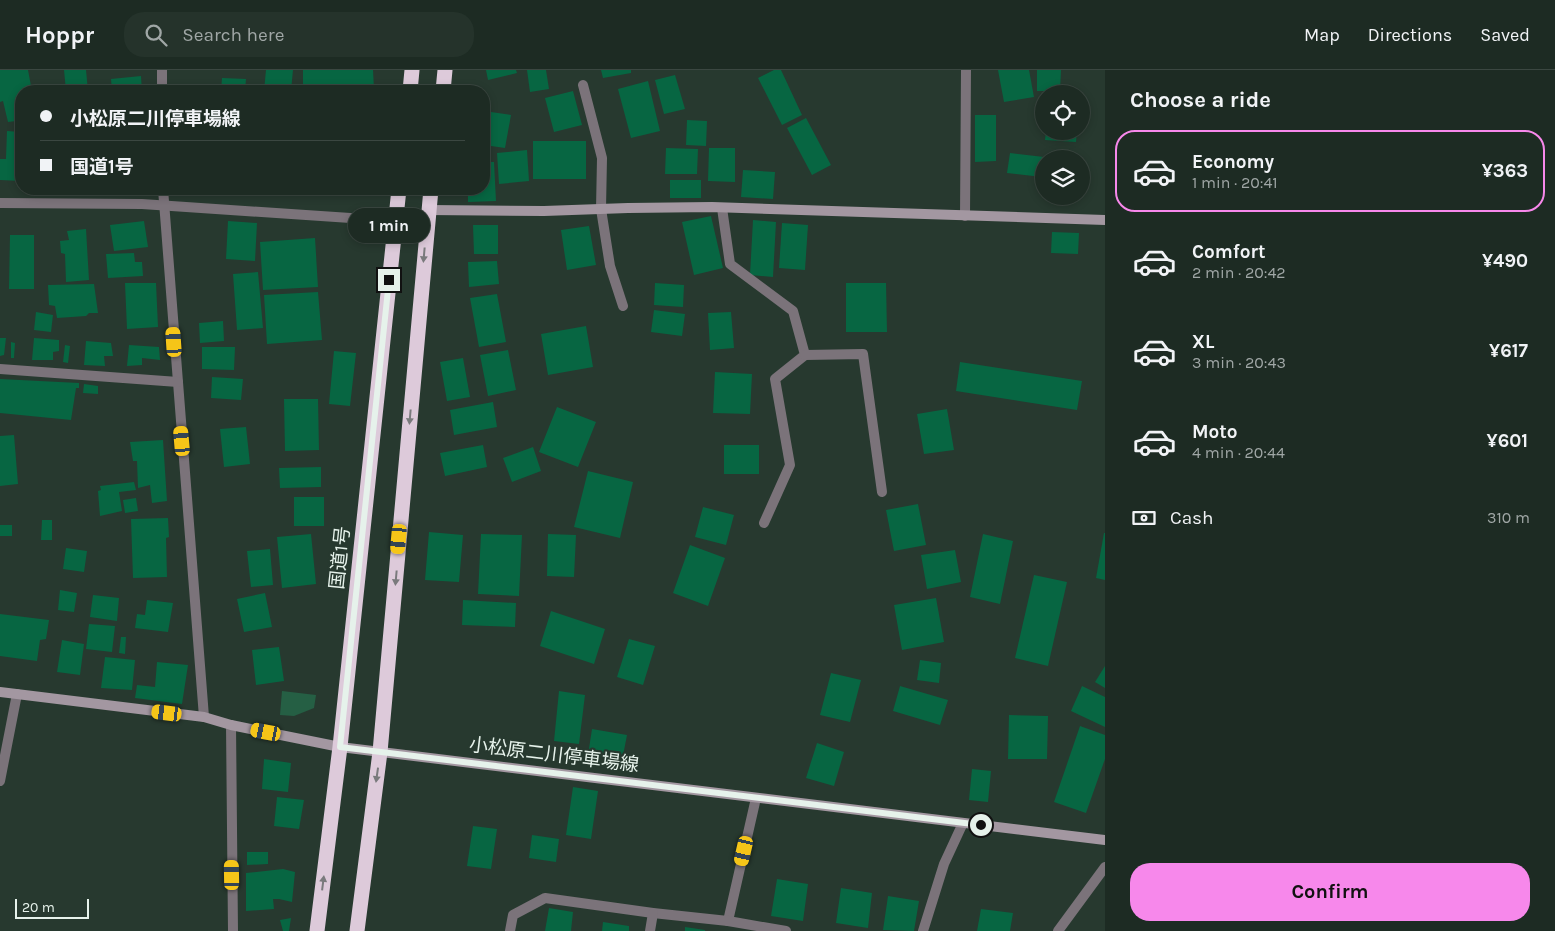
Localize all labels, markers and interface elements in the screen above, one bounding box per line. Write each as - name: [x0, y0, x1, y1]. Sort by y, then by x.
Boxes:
- search box: [124, 12, 474, 57]
- text: Hoppr: [25, 21, 94, 49]
- icon: search: [142, 21, 170, 49]
- text: Search here: [182, 24, 284, 46]
- text: Map: [1304, 24, 1340, 46]
- text: Directions: [1368, 24, 1452, 46]
- text: Saved: [1480, 24, 1530, 46]
- map controls: [1035, 85, 1090, 205]
- button: locate: [1035, 85, 1090, 140]
- text: Choose a ride: [1130, 87, 1271, 113]
- text: 小松原二川停車場線: [70, 108, 241, 130]
- icon: car: [1132, 149, 1177, 194]
- button: layers: [1035, 150, 1090, 205]
- text: Economy: [1192, 151, 1274, 173]
- text: 国道1号: [70, 156, 134, 178]
- text: ¥363: [1482, 160, 1528, 182]
- text: 1 min · 20:41: [1192, 173, 1278, 192]
- callout: 1 min: [348, 208, 430, 242]
- text: 1 min: [369, 216, 409, 235]
- icon: car: [1132, 239, 1177, 284]
- text: Comfort: [1192, 241, 1266, 263]
- one-way arrow: [420, 247, 428, 263]
- text: ¥490: [1482, 250, 1528, 272]
- text: 2 min · 20:42: [1192, 263, 1286, 282]
- route end: [378, 269, 400, 291]
- car: [165, 327, 182, 357]
- icon: car: [1132, 329, 1177, 374]
- text: XL: [1192, 331, 1214, 353]
- text: ¥617: [1489, 340, 1528, 362]
- text: 3 min · 20:43: [1192, 353, 1286, 372]
- one-way arrow: [406, 409, 414, 425]
- icon: car: [1132, 419, 1177, 464]
- text: Moto: [1192, 421, 1238, 443]
- car: [173, 425, 190, 457]
- text: ¥601: [1487, 430, 1528, 452]
- text: 4 min · 20:44: [1192, 443, 1285, 462]
- icon: cash: [1130, 504, 1158, 532]
- text: Cash: [1170, 507, 1214, 529]
- text: 310 m: [1487, 508, 1530, 527]
- car: [390, 523, 407, 555]
- street label: 国道1号: [326, 525, 354, 591]
- one-way arrow: [391, 571, 399, 587]
- car: [151, 704, 182, 722]
- car: [249, 722, 282, 742]
- street label: 小松原二川停車場線: [468, 734, 640, 776]
- one-way arrow: [373, 767, 381, 783]
- route start: [970, 814, 992, 836]
- car: [733, 835, 754, 867]
- car: [224, 860, 239, 890]
- button: Confirm: [1130, 863, 1530, 921]
- one-way arrow: [319, 874, 327, 890]
- scale bar: [15, 896, 89, 919]
- text: 20 m: [22, 899, 55, 916]

